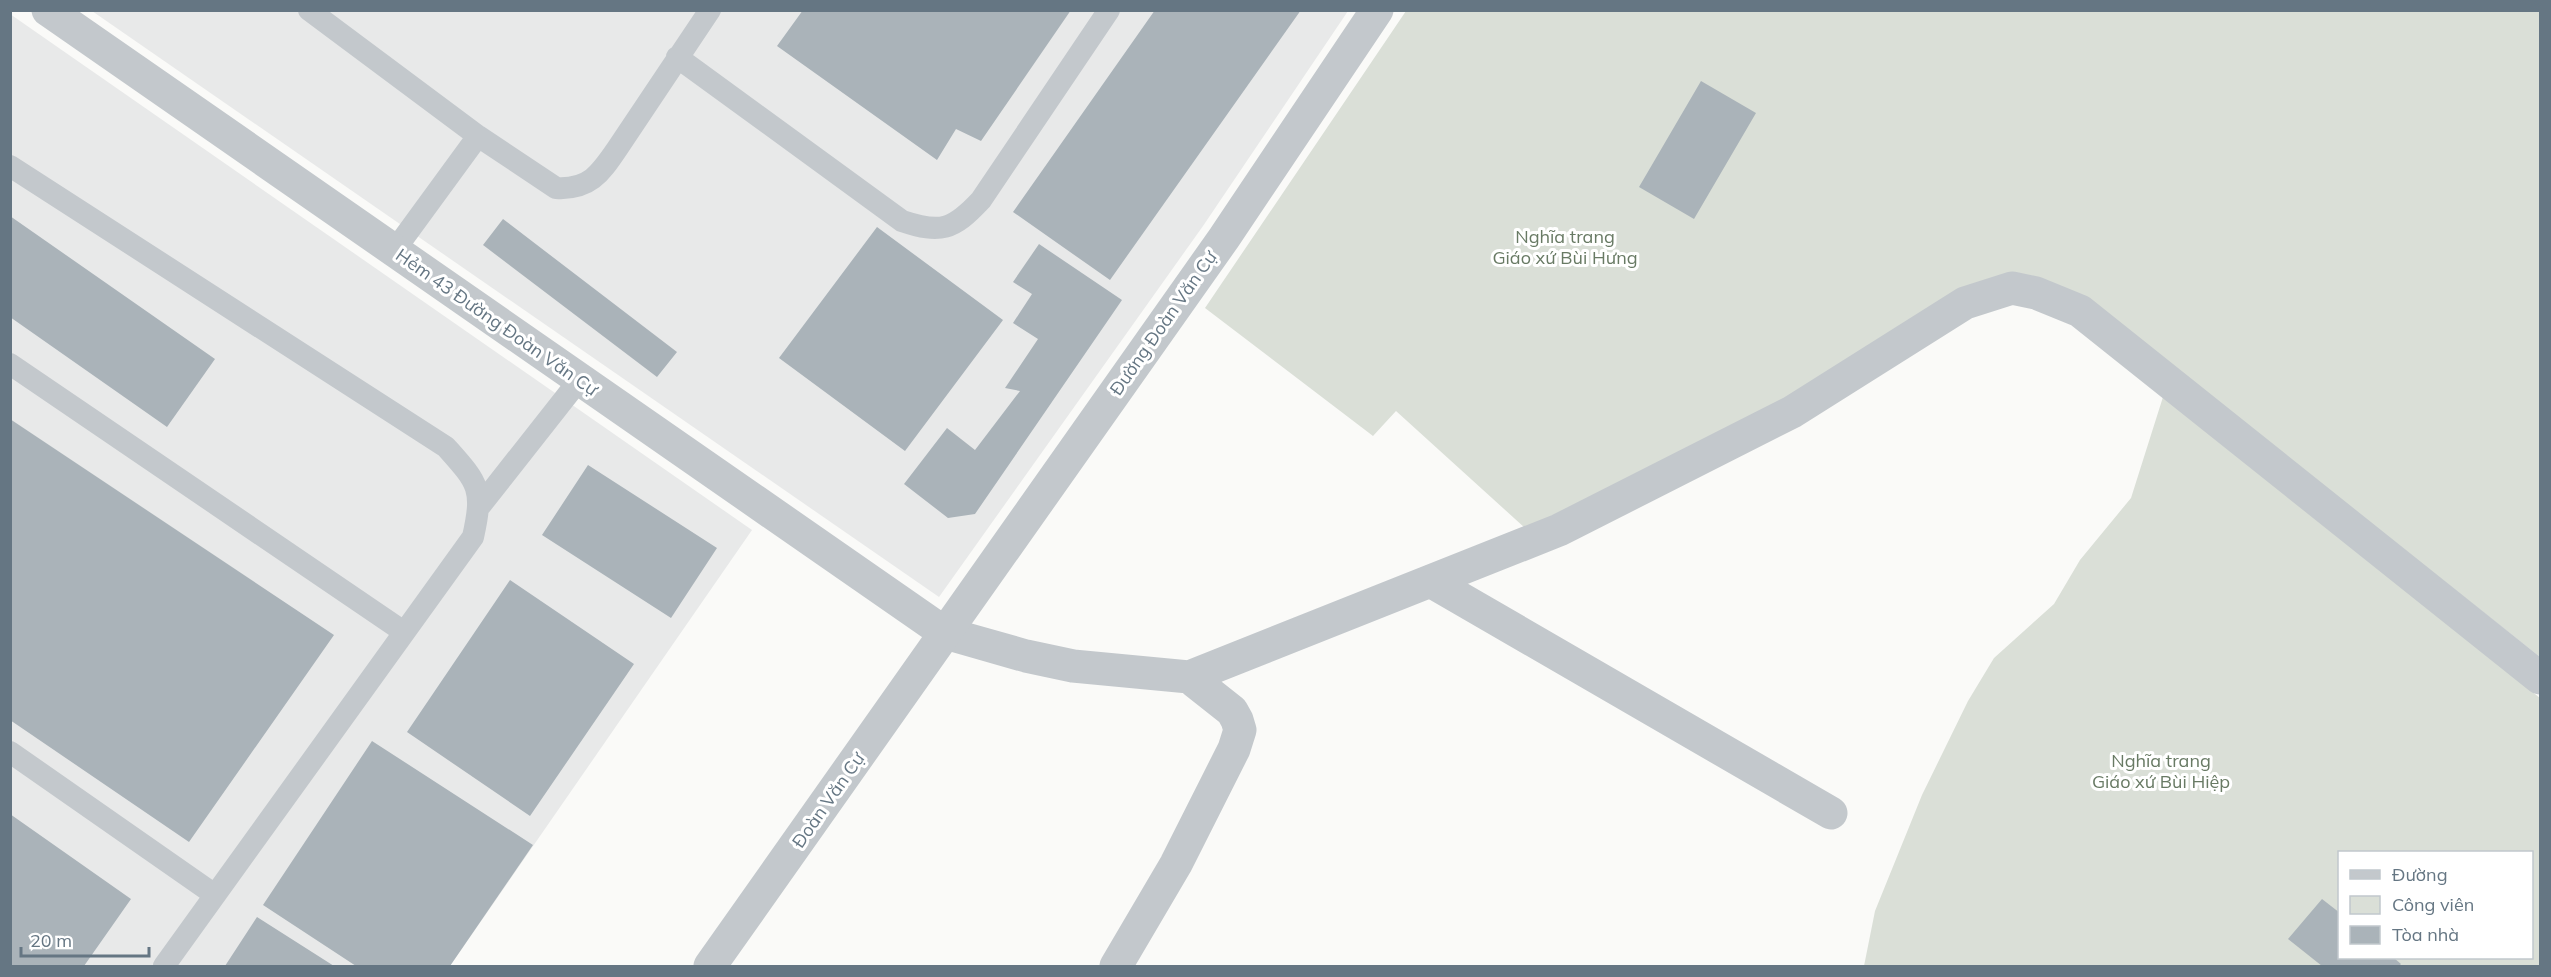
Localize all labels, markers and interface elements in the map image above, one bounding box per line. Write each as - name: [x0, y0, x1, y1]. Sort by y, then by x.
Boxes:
- park label: Nghĩa trang Giáo xứ Bùi Hưng: [1492, 225, 1638, 269]
- street label: Hẻm 43 Đường Đoàn Văn Cự: [392, 243, 604, 402]
- street label: Đường Đoàn Văn Cự: [1105, 245, 1222, 400]
- street label: Đoàn Văn Cự: [787, 747, 870, 852]
- park label: Nghĩa trang Giáo xứ Bùi Hiệp: [2092, 749, 2230, 793]
- legend: [2338, 851, 2533, 959]
- text: Đường: [2392, 863, 2448, 886]
- text: Công viên: [2392, 893, 2474, 916]
- scale bar: [21, 920, 148, 958]
- text: Tòa nhà: [2392, 923, 2459, 946]
- text: 20 m: [30, 929, 72, 952]

